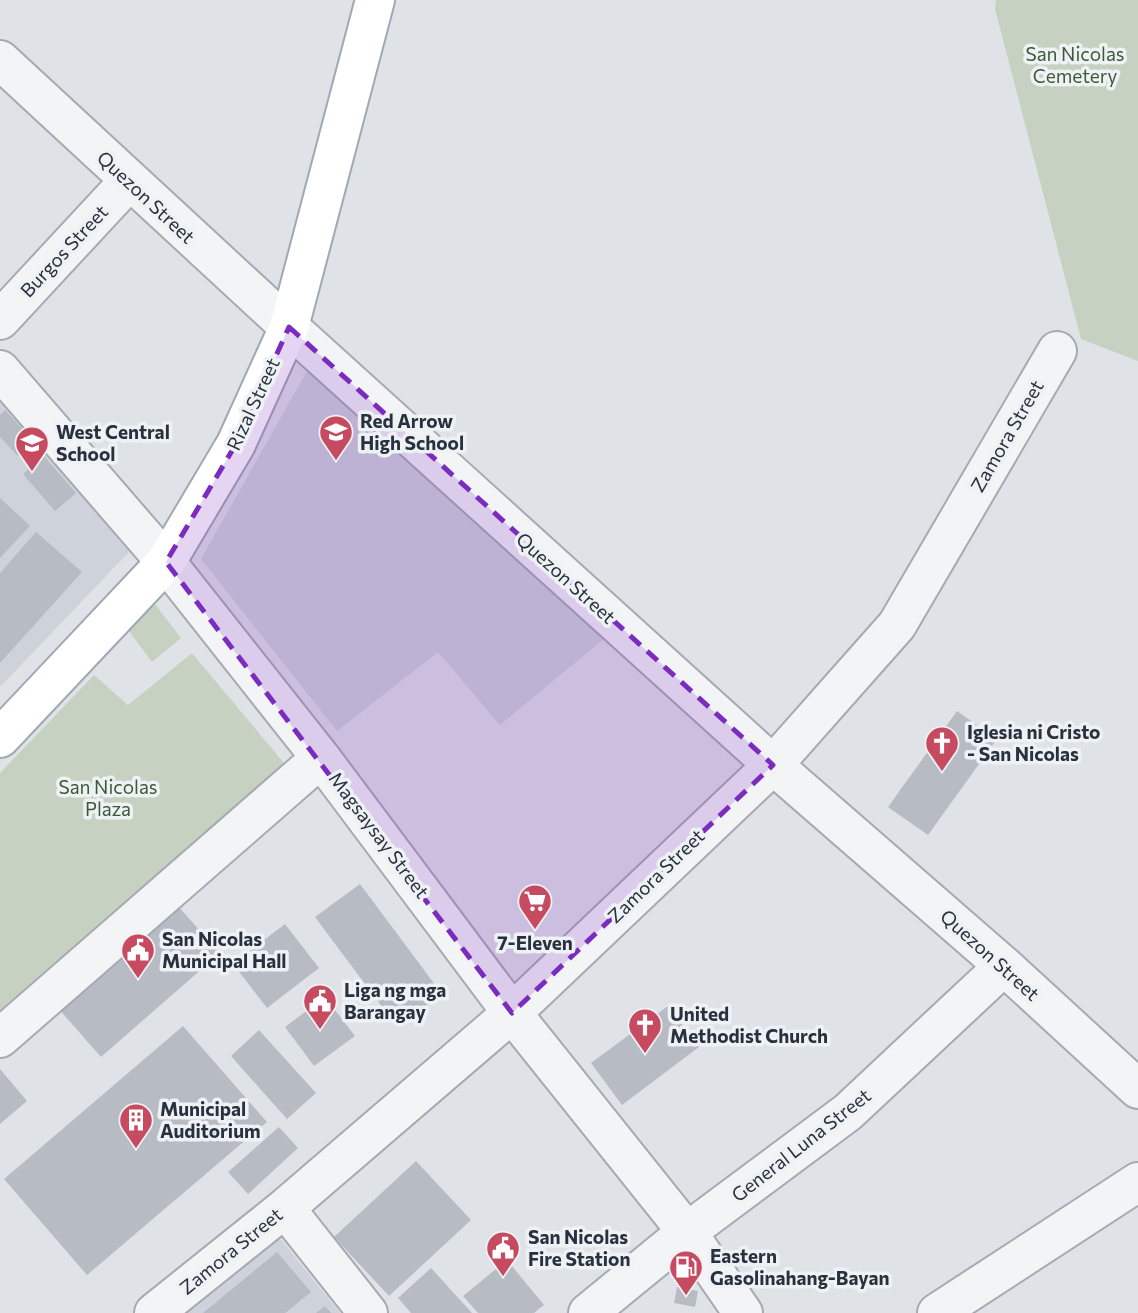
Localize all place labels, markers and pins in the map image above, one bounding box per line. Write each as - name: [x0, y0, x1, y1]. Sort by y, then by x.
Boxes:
- place label: Red Arrow High School: [360, 409, 464, 454]
- school or university icon: Red Arrow High School: [317, 413, 355, 462]
- place label: West Central School: [56, 420, 170, 465]
- school or university icon: West Central School: [13, 424, 51, 473]
- place label: Iglesia ni Cristo - San Nicolas: [967, 720, 1100, 765]
- church icon: Iglesia ni Cristo - San Nicolas: [923, 724, 961, 773]
- supermarket icon: 7-Eleven: [516, 882, 554, 931]
- place label: San Nicolas Municipal Hall: [162, 927, 287, 972]
- public building icon: San Nicolas Municipal Hall: [119, 931, 157, 980]
- place label: 7-Eleven: [497, 931, 573, 954]
- place label: Liga ng mga Barangay: [344, 978, 446, 1023]
- public building icon: Liga ng mga Barangay: [301, 982, 339, 1031]
- place label: United Methodist Church: [670, 1002, 828, 1047]
- church icon: United Methodist Church: [626, 1006, 664, 1055]
- place label: Municipal Auditorium: [160, 1097, 261, 1142]
- building icon: Municipal Auditorium: [117, 1101, 155, 1150]
- place label: San Nicolas Fire Station: [528, 1225, 630, 1270]
- public building icon: San Nicolas Fire Station: [484, 1229, 522, 1278]
- place label: Eastern Gasolinahang-Bayan: [710, 1244, 889, 1289]
- fuel station icon: Eastern Gasolinahang-Bayan: [667, 1248, 705, 1297]

